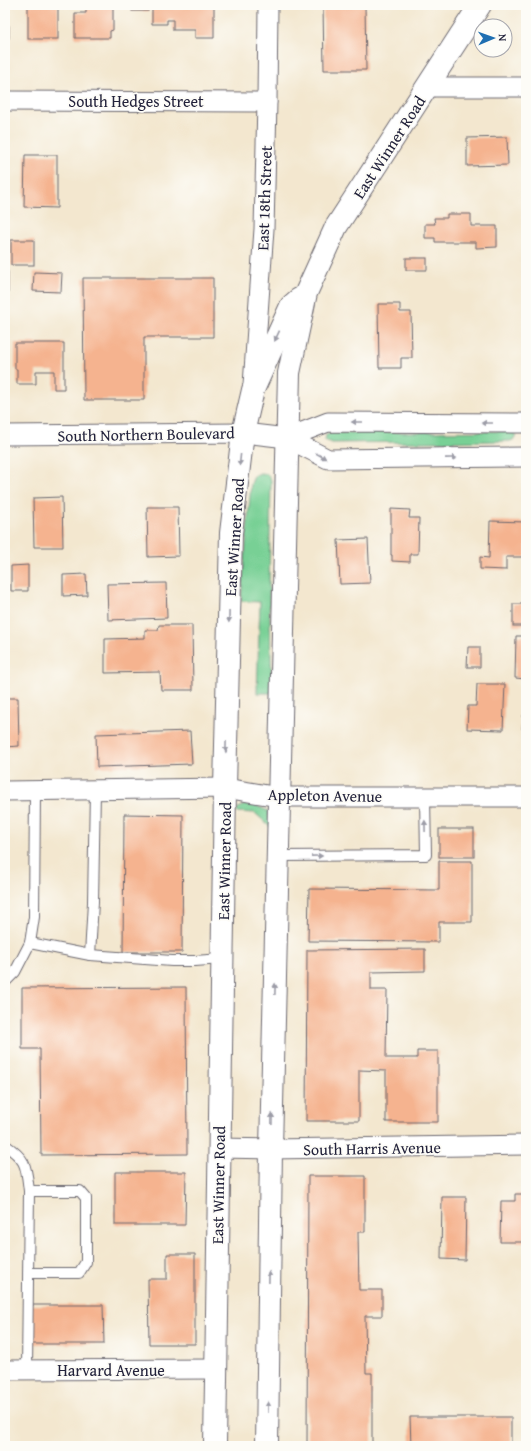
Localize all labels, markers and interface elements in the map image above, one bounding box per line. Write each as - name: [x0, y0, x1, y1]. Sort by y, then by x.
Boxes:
- north arrow: [473, 18, 513, 58]
- text: N: [495, 34, 511, 42]
- street label: South Hedges Street: [68, 89, 204, 113]
- street label: East Winner Road: [347, 90, 432, 203]
- street label: East 18th Street: [250, 145, 278, 251]
- one-way arrow: [274, 331, 280, 343]
- one-way arrow: [350, 419, 363, 425]
- street label: South Northern Boulevard: [57, 420, 235, 448]
- one-way arrow: [480, 420, 493, 426]
- one-way arrow: [316, 453, 327, 459]
- one-way arrow: [237, 454, 243, 466]
- one-way arrow: [445, 455, 458, 461]
- street label: East Winner Road: [218, 477, 250, 597]
- one-way arrow: [226, 611, 232, 624]
- one-way arrow: [223, 741, 229, 754]
- street label: Appleton Avenue: [268, 782, 382, 808]
- street label: East Winner Road: [211, 801, 237, 920]
- one-way arrow: [422, 819, 428, 832]
- one-way arrow: [311, 853, 324, 859]
- one-way arrow: [272, 982, 278, 995]
- one-way arrow: [269, 1112, 275, 1125]
- street label: East Winner Road: [205, 1125, 231, 1244]
- street label: South Harris Avenue: [303, 1135, 441, 1161]
- one-way arrow: [266, 1271, 273, 1283]
- street label: Harvard Avenue: [57, 1358, 165, 1382]
- one-way arrow: [265, 1400, 271, 1413]

